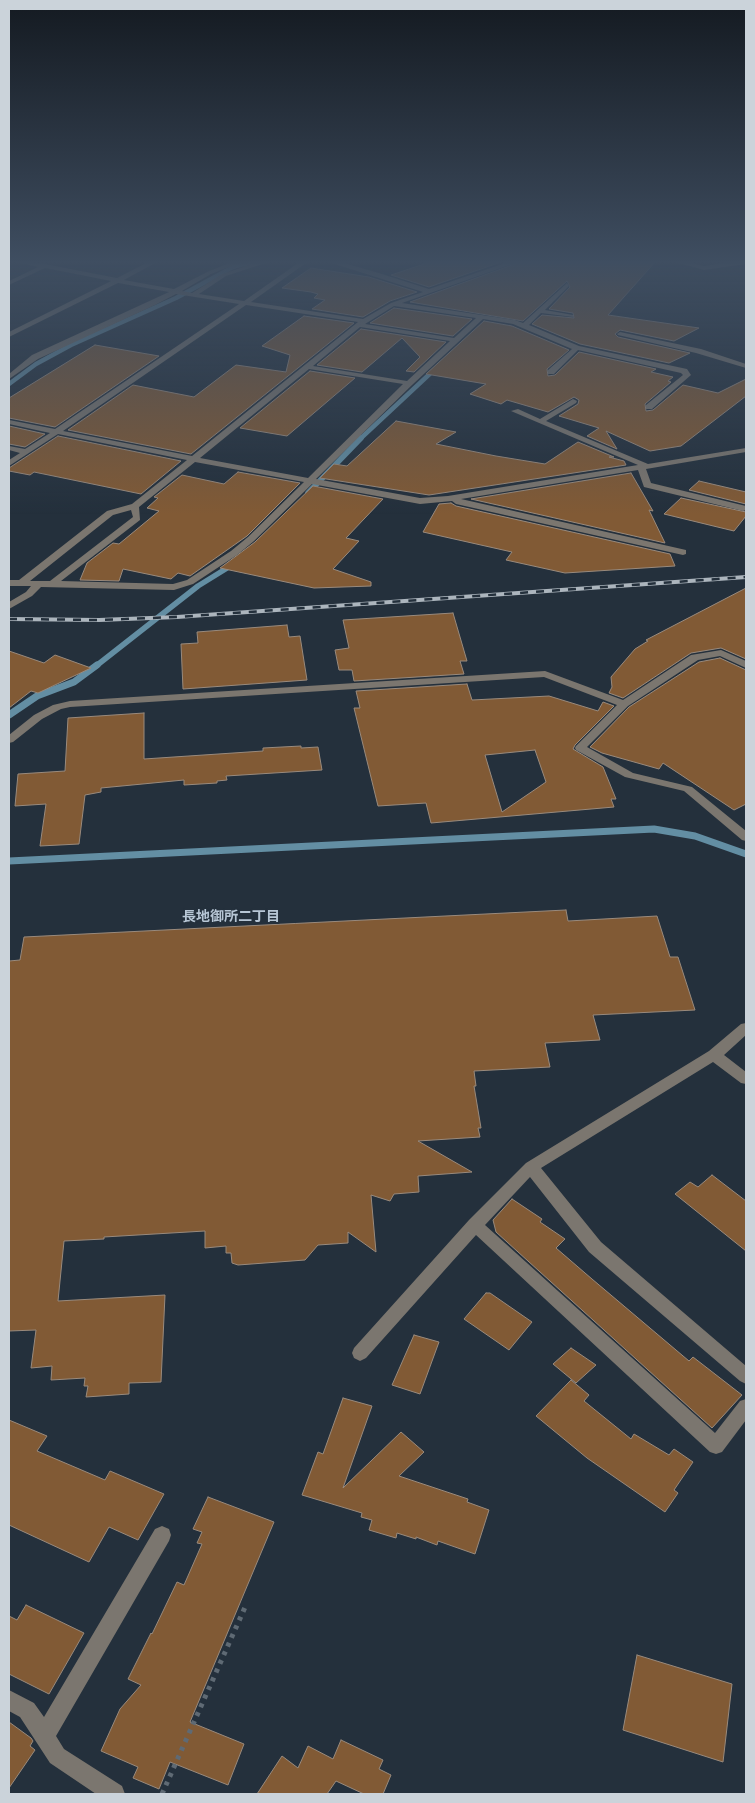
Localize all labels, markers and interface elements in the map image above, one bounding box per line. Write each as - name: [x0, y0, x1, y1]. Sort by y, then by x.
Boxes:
- district label: 長地御所二丁目: [182, 909, 280, 925]

